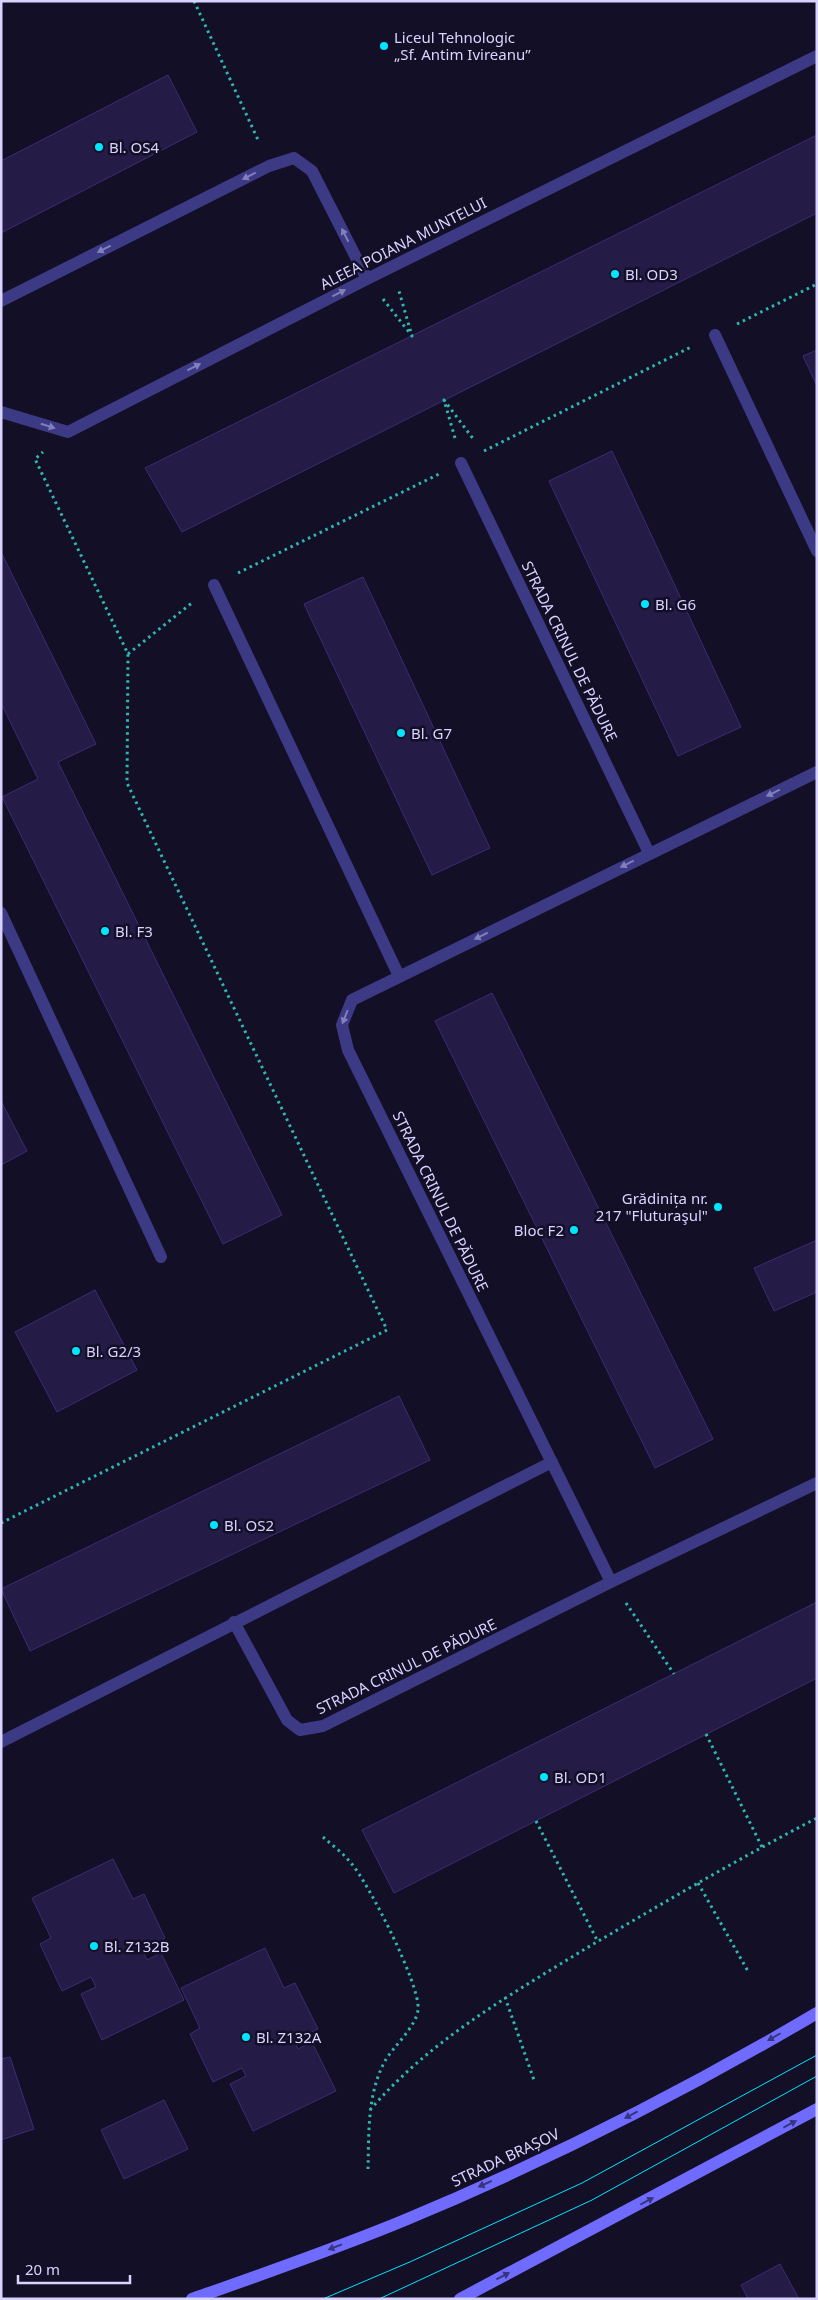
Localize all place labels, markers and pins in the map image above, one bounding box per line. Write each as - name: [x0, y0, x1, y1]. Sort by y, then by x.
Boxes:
- place label: Liceul Tehnologic „Sf. Antim Ivireanu”: [394, 27, 531, 64]
- marker: Liceul Tehnologic „Sf. Antim Ivireanu”: [378, 40, 390, 52]
- place label: Bl. OS4: [109, 137, 159, 157]
- marker: Bl. OS4: [93, 141, 105, 153]
- place label: Bl. OD3: [625, 264, 678, 284]
- marker: Bl. OD3: [609, 268, 621, 280]
- place label: Bl. G6: [655, 594, 696, 614]
- marker: Bl. G6: [639, 598, 651, 610]
- place label: Bl. G7: [411, 723, 452, 743]
- marker: Bl. G7: [395, 727, 407, 739]
- place label: Bl. F3: [115, 921, 153, 941]
- marker: Bl. F3: [99, 925, 111, 937]
- place label: Grădinița nr. 217 "Fluturaşul": [596, 1188, 708, 1225]
- marker: Grădinița nr. 217 "Fluturaşul": [712, 1201, 724, 1213]
- place label: Bloc F2: [514, 1220, 564, 1240]
- marker: Bloc F2: [568, 1224, 580, 1236]
- place label: Bl. G2/3: [86, 1341, 141, 1361]
- marker: Bl. G2/3: [70, 1345, 82, 1357]
- place label: Bl. OS2: [224, 1515, 274, 1535]
- marker: Bl. OS2: [208, 1519, 220, 1531]
- place label: Bl. OD1: [554, 1767, 607, 1787]
- marker: Bl. OD1: [538, 1771, 550, 1783]
- place label: Bl. Z132B: [104, 1936, 170, 1956]
- marker: Bl. Z132B: [88, 1940, 100, 1952]
- place label: Bl. Z132A: [256, 2027, 322, 2047]
- marker: Bl. Z132A: [240, 2031, 252, 2043]

